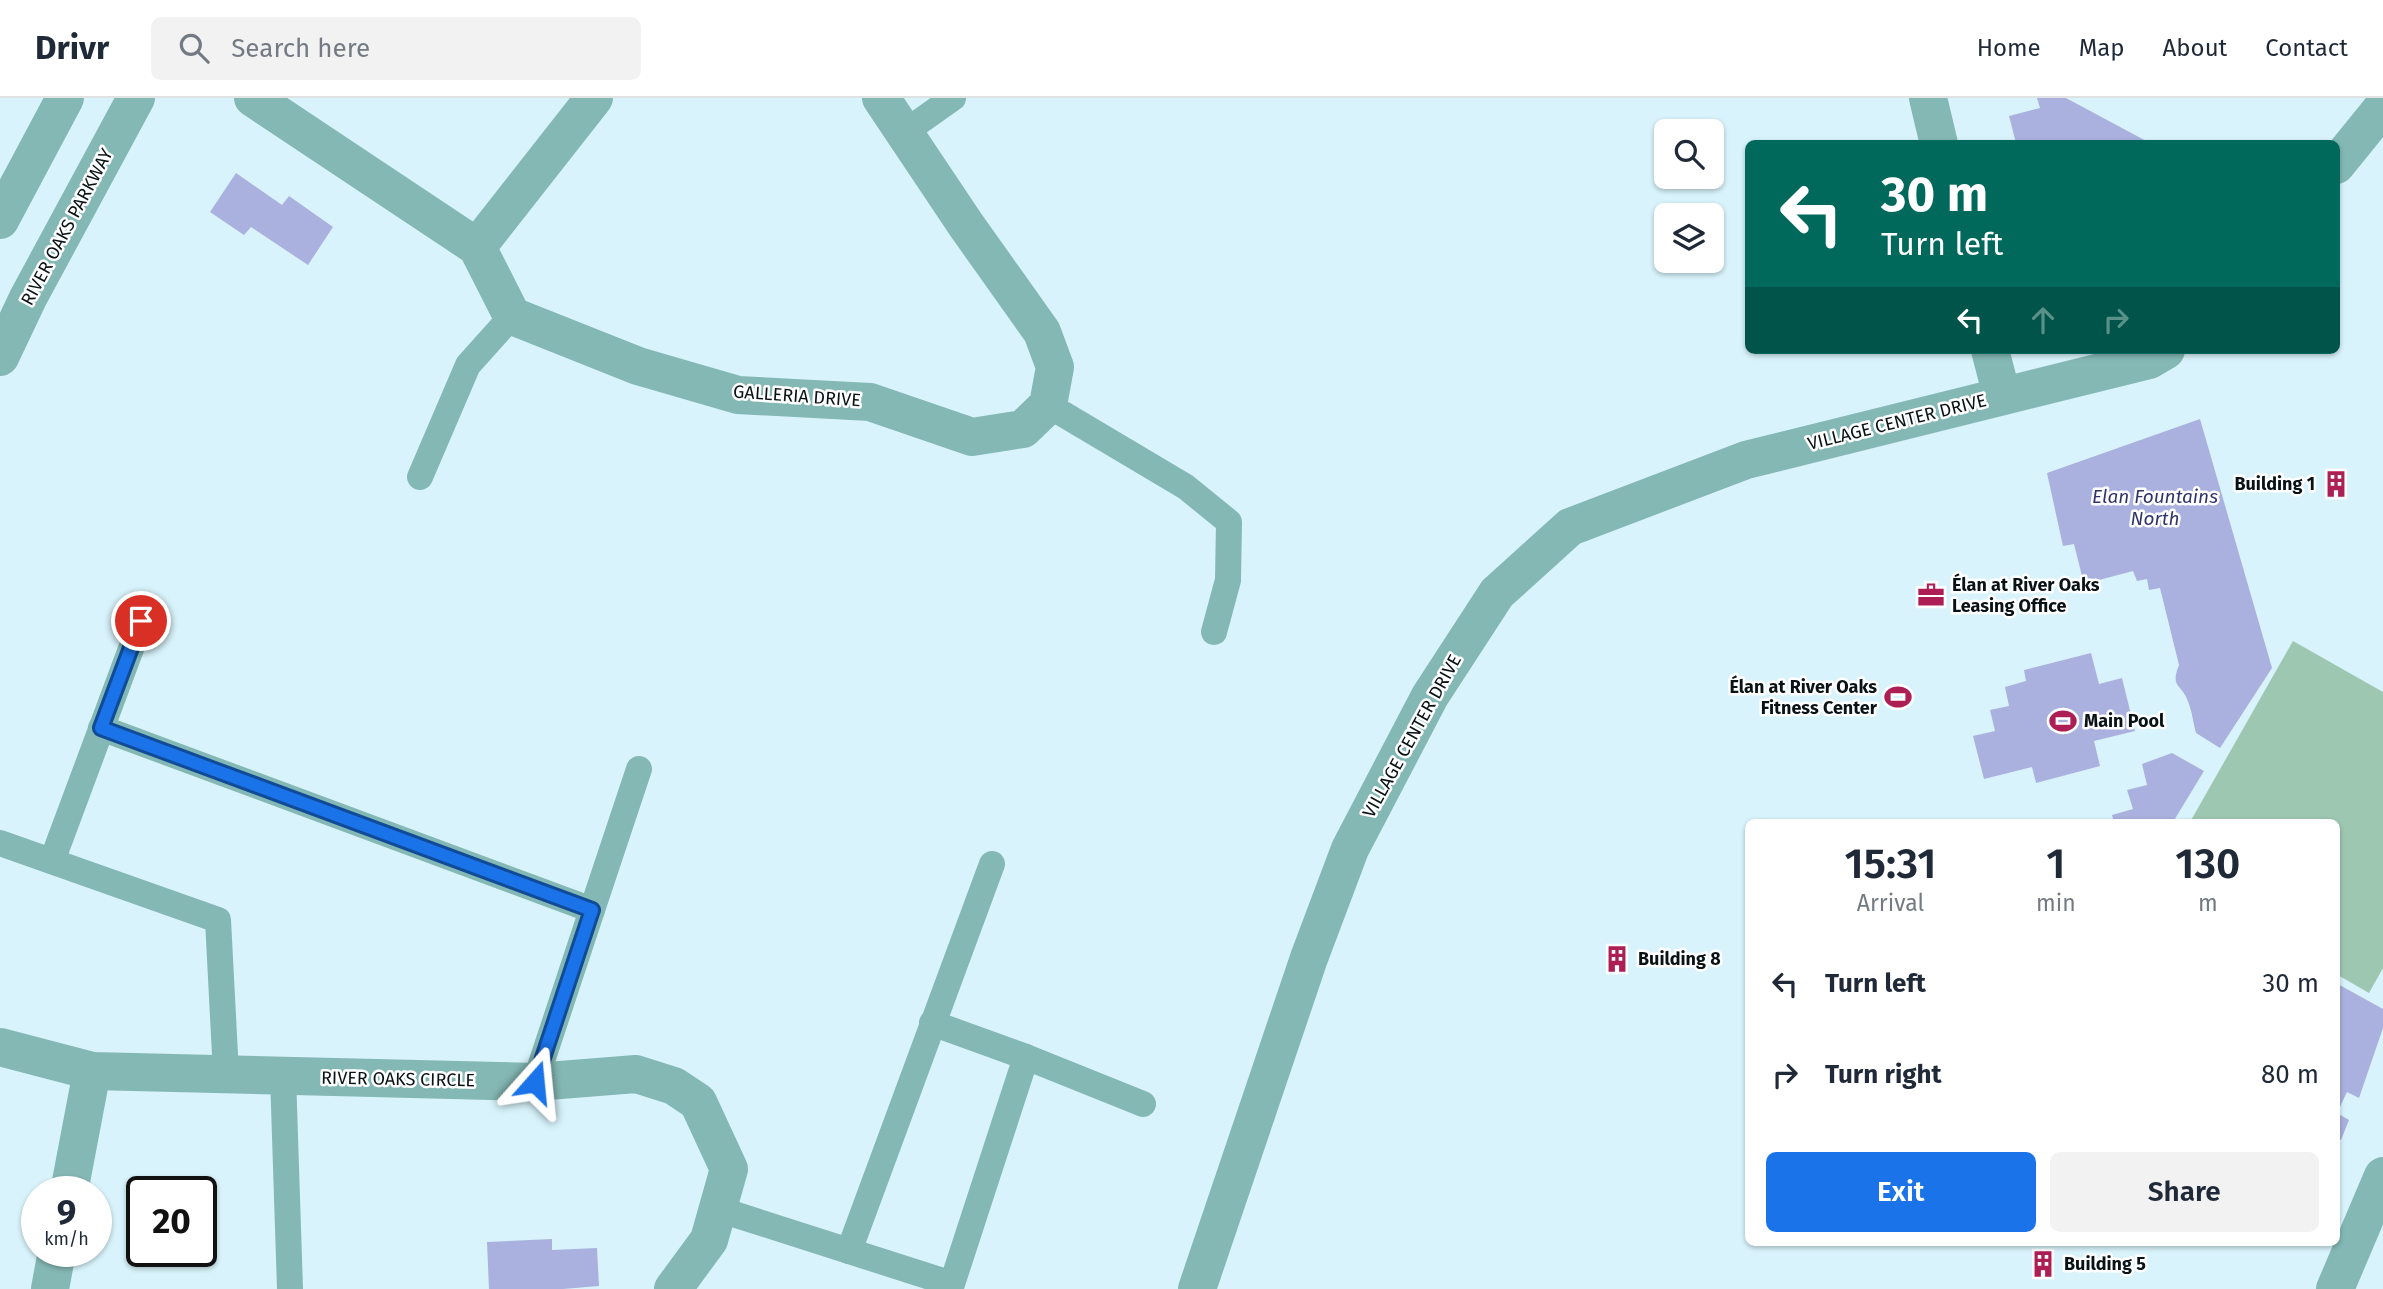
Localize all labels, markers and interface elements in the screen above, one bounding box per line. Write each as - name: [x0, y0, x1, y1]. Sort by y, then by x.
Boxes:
- search box: [151, 17, 641, 80]
- text: Drivr: [35, 28, 109, 68]
- icon: search: [175, 29, 213, 67]
- text: Search here: [231, 33, 370, 64]
- text: Home: [1977, 34, 2041, 62]
- text: Map: [2079, 34, 2125, 62]
- text: About: [2163, 34, 2227, 62]
- text: Contact: [2265, 34, 2348, 62]
- map controls: [1654, 119, 1724, 273]
- button: search: [1654, 119, 1724, 189]
- street label: RIVER OAKS PARKWAY: [16, 145, 118, 309]
- text: 30 m: [1881, 165, 1988, 224]
- icon: left: [1766, 168, 1857, 259]
- button: layers: [1654, 203, 1724, 273]
- text: Turn left: [1881, 225, 2003, 263]
- icon: left: [1951, 301, 1989, 339]
- icon: ahead: [2024, 301, 2062, 339]
- icon: right: [2097, 301, 2135, 339]
- street label: GALLERIA DRIVE: [732, 381, 862, 411]
- street label: VILLAGE CENTER DRIVE: [1805, 389, 1989, 455]
- building icon: Building 1: [2321, 469, 2351, 499]
- place label: Building 1: [2234, 473, 2315, 495]
- water label: Elan Fountains North: [2092, 485, 2218, 530]
- place label: Élan at River Oaks Leasing Office: [1952, 573, 2100, 617]
- office icon: Élan at River Oaks Leasing Office: [1916, 580, 1946, 610]
- pin: [111, 591, 171, 651]
- icon: arrive: [122, 602, 160, 640]
- street label: VILLAGE CENTER DRIVE: [1358, 651, 1466, 821]
- place label: Élan at River Oaks Fitness Center: [1729, 675, 1878, 719]
- sports icon: Élan at River Oaks Fitness Center: [1883, 682, 1913, 712]
- sports icon: Main Pool: [2048, 706, 2078, 736]
- place label: Main Pool: [2084, 710, 2165, 732]
- text: 15:31: [1845, 839, 1936, 889]
- text: 1: [2046, 839, 2065, 889]
- text: 130: [2175, 839, 2240, 889]
- text: Arrival: [1857, 889, 1924, 917]
- text: min: [2036, 889, 2076, 917]
- text: m: [2198, 889, 2218, 917]
- building icon: Building 8: [1602, 944, 1632, 974]
- place label: Building 8: [1638, 948, 1721, 970]
- icon: left: [1766, 965, 1804, 1003]
- text: Turn left: [1825, 968, 1926, 999]
- text: 30 m: [2262, 968, 2319, 999]
- position arrow: [498, 1045, 572, 1119]
- icon: right: [1766, 1056, 1804, 1094]
- text: Turn right: [1825, 1059, 1942, 1090]
- text: 80 m: [2261, 1059, 2319, 1090]
- street label: RIVER OAKS CIRCLE: [321, 1067, 475, 1091]
- button: Exit: [1766, 1152, 2036, 1232]
- button: Share: [2050, 1152, 2319, 1232]
- speed limit sign: 20: [126, 1176, 217, 1267]
- text: 9: [57, 1191, 76, 1233]
- text: km/h: [44, 1228, 89, 1250]
- building icon: Building 5: [2028, 1249, 2058, 1279]
- place label: Building 5: [2064, 1253, 2146, 1275]

